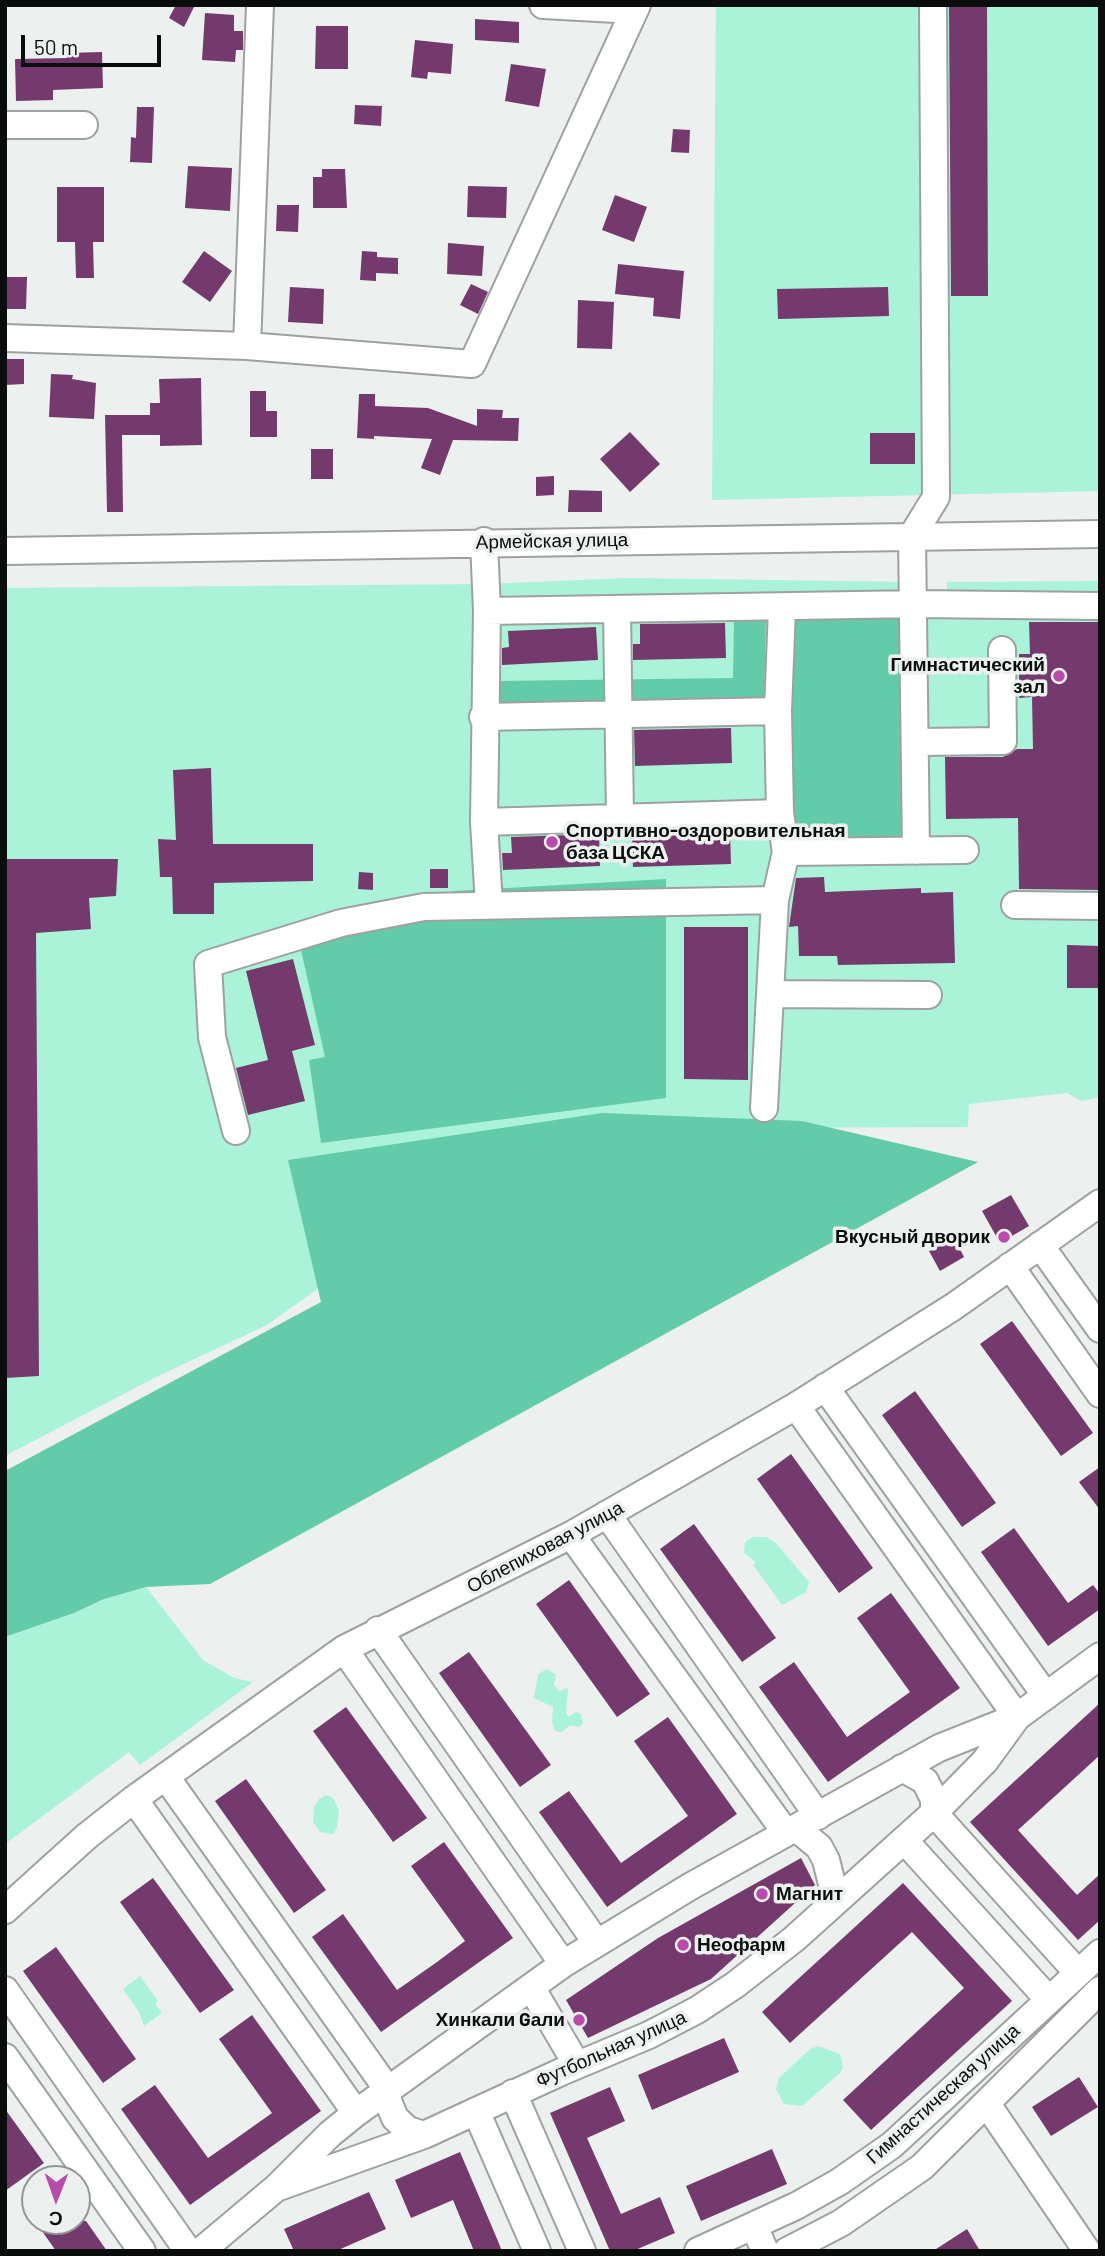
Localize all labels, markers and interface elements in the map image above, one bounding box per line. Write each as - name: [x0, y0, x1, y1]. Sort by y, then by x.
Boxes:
- scale bar: [24, 21, 164, 65]
- text: 50 m: [34, 34, 78, 59]
- street label: Армейская улица: [476, 528, 628, 554]
- place label: Гимнастический зал: [891, 654, 1045, 698]
- marker: Гимнастический зал: [1051, 668, 1067, 684]
- place label: Спортивно-оздоровительная база ЦСКА: [566, 820, 845, 864]
- marker: Спортивно-оздоровительная база ЦСКА: [544, 834, 560, 850]
- place label: Вкусный дворик: [835, 1226, 990, 1248]
- marker: Вкусный дворик: [996, 1229, 1012, 1245]
- street label: Облепиховая улица: [463, 1496, 627, 1598]
- place label: Магнит: [776, 1883, 843, 1905]
- marker: Магнит: [754, 1886, 770, 1902]
- place label: Неофарм: [697, 1934, 785, 1956]
- marker: Неофарм: [675, 1937, 691, 1953]
- street label: Футбольная улица: [532, 2006, 690, 2092]
- place label: Хинкали Gали: [436, 2009, 565, 2031]
- marker: Хинкали Gали: [571, 2012, 587, 2028]
- street label: Гимнастическая улица: [862, 2019, 1024, 2169]
- north arrow: [21, 2165, 91, 2235]
- text: С: [49, 2208, 63, 2231]

